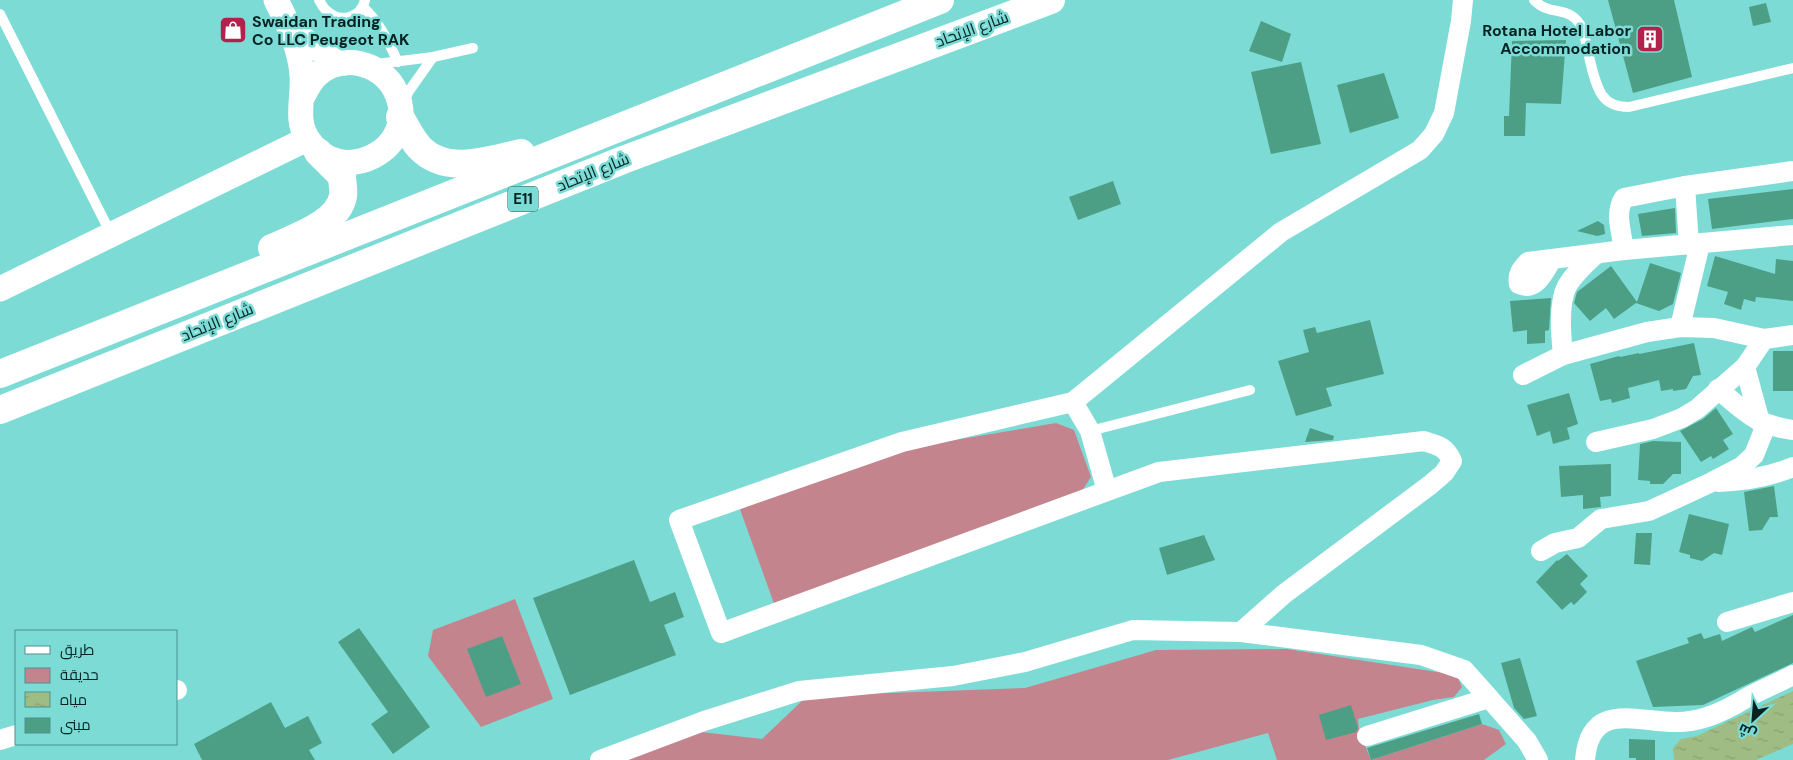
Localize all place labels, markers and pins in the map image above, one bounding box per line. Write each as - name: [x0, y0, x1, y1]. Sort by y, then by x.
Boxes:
- place label: Swaidan Trading Co LLC Peugeot RAK: [252, 11, 410, 50]
- shop icon: Swaidan Trading Co LLC Peugeot RAK: [218, 15, 248, 45]
- place label: Rotana Hotel Labor Accommodation: [1482, 20, 1631, 59]
- building icon: Rotana Hotel Labor Accommodation: [1635, 24, 1665, 54]

